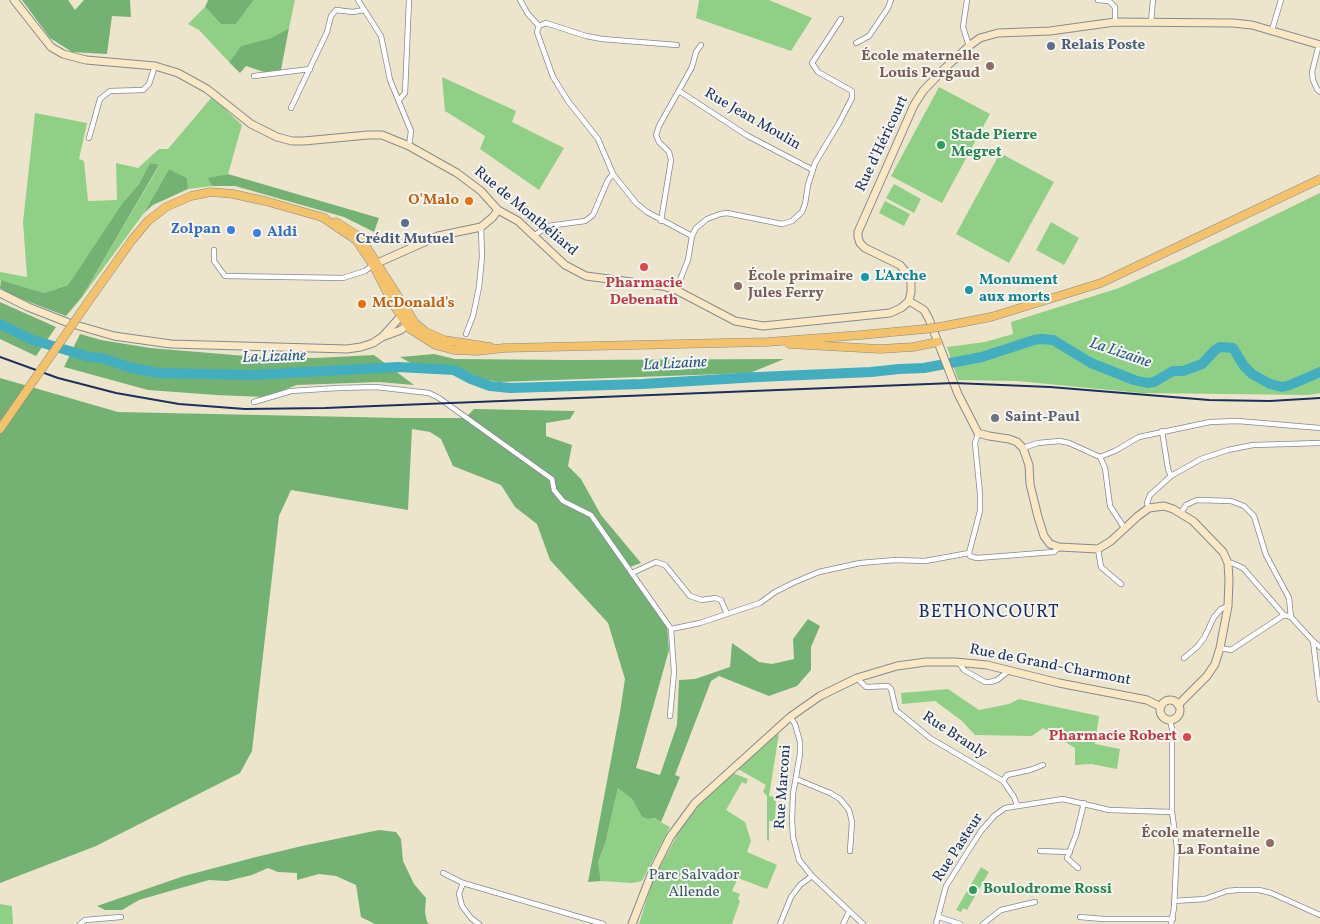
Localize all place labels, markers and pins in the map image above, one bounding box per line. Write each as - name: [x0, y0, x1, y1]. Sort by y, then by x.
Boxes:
- place label: Relais Poste: [1061, 37, 1145, 55]
- marker: Relais Poste: [1045, 40, 1057, 52]
- place label: École maternelle Louis Pergaud: [861, 48, 980, 83]
- marker: École maternelle Louis Pergaud: [984, 60, 996, 72]
- place label: Stade Pierre Megret: [951, 127, 1037, 162]
- marker: Stade Pierre Megret: [935, 139, 947, 151]
- place label: O'Malo: [408, 192, 459, 210]
- marker: O'Malo: [463, 195, 475, 207]
- marker: Crédit Mutuel: [399, 217, 411, 229]
- place label: Zolpan: [171, 221, 221, 239]
- marker: Zolpan: [225, 224, 237, 236]
- place label: Aldi: [267, 224, 297, 242]
- marker: Aldi: [251, 227, 263, 239]
- place label: Crédit Mutuel: [356, 231, 454, 249]
- marker: Pharmacie Debenath: [638, 261, 650, 273]
- place label: École primaire Jules Ferry: [748, 268, 853, 303]
- place label: L'Arche: [875, 268, 926, 286]
- marker: L'Arche: [859, 271, 871, 283]
- place label: Monument aux morts: [979, 272, 1058, 307]
- place label: Pharmacie Debenath: [605, 275, 683, 310]
- marker: École primaire Jules Ferry: [732, 280, 744, 292]
- marker: Monument aux morts: [963, 284, 975, 296]
- place label: McDonald's: [372, 295, 455, 313]
- marker: McDonald's: [356, 298, 368, 310]
- place label: Saint-Paul: [1005, 409, 1080, 427]
- marker: Saint-Paul: [989, 412, 1001, 424]
- place label: Pharmacie Robert: [1049, 728, 1177, 746]
- marker: Pharmacie Robert: [1181, 731, 1193, 743]
- place label: École maternelle La Fontaine: [1141, 825, 1260, 860]
- marker: École maternelle La Fontaine: [1264, 837, 1276, 849]
- place label: Boulodrome Rossi: [983, 881, 1112, 899]
- marker: Boulodrome Rossi: [967, 884, 979, 896]

